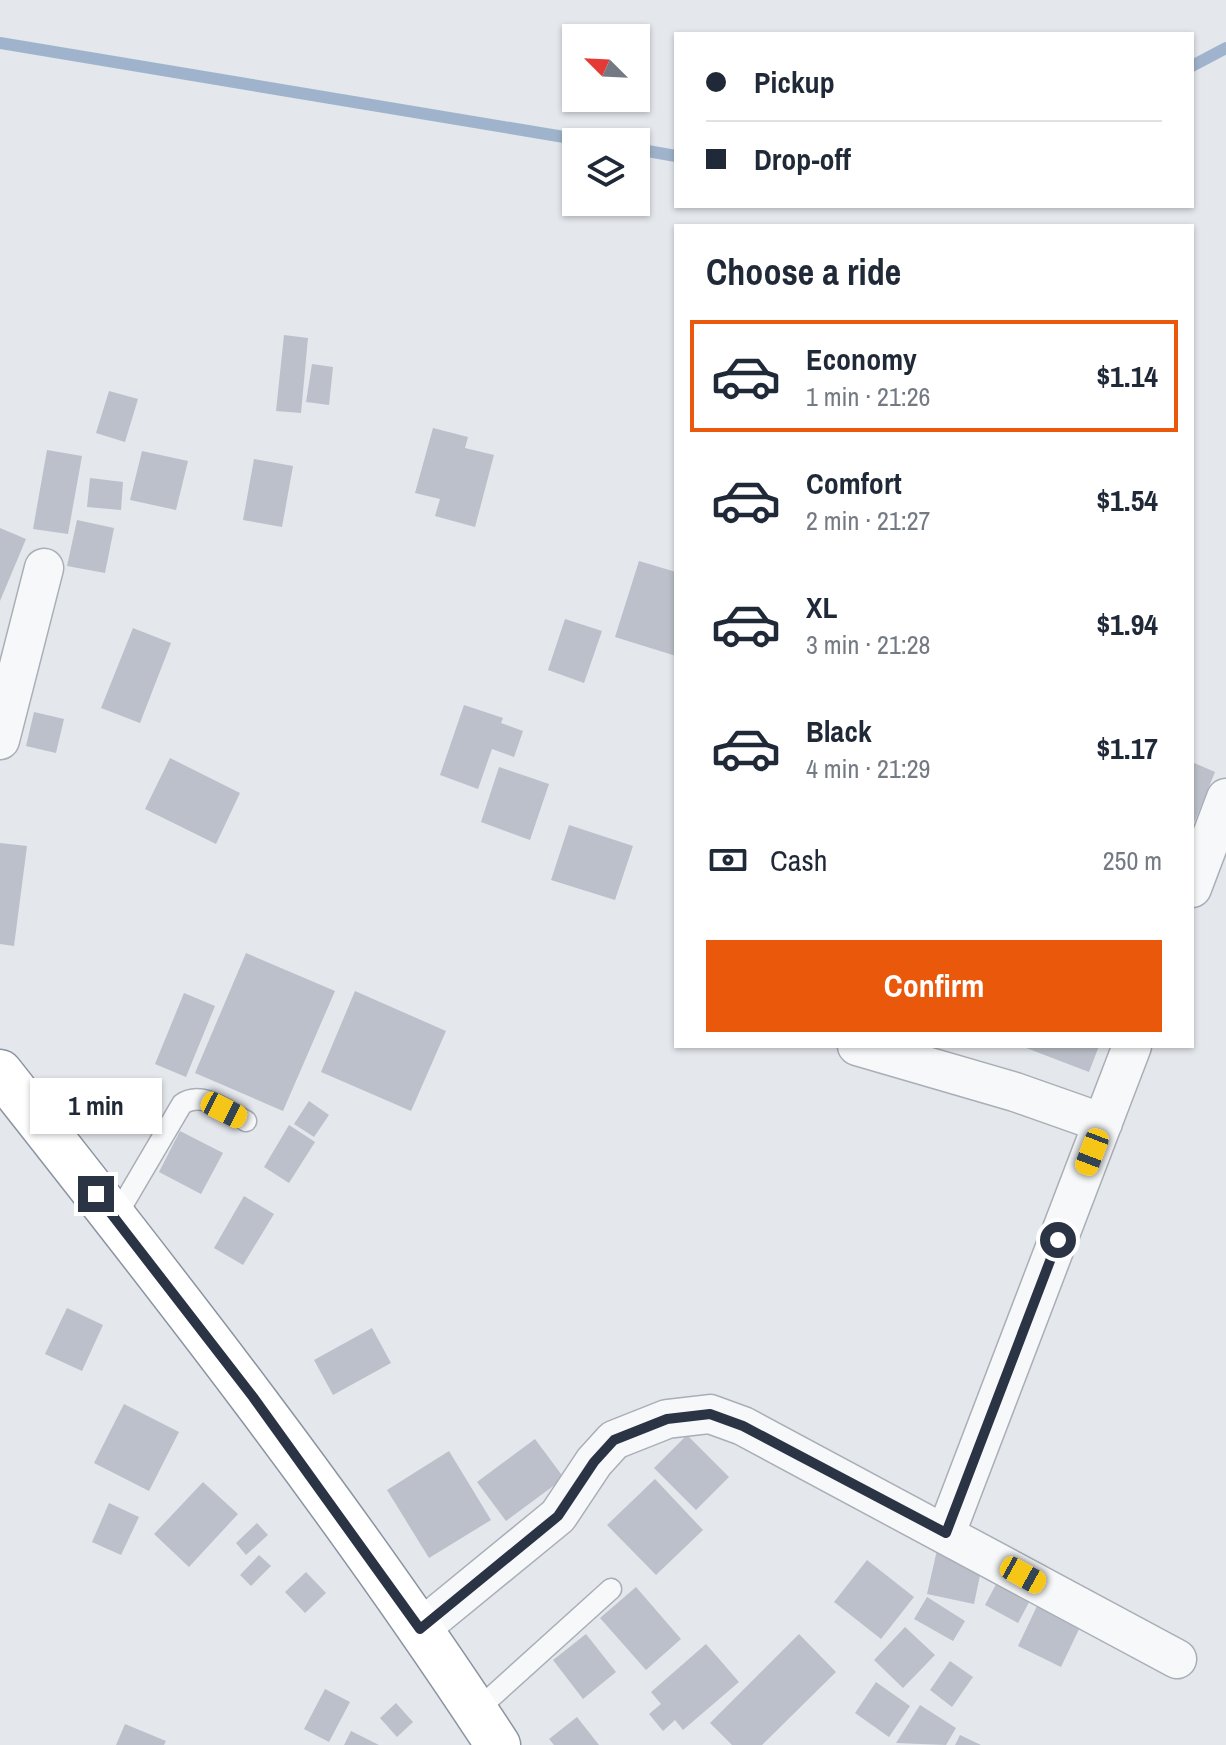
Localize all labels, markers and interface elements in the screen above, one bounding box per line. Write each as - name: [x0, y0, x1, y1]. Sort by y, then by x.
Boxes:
- north arrow: [562, 24, 650, 112]
- map controls: [562, 24, 650, 216]
- text: Pickup: [754, 62, 835, 102]
- button: layers: [562, 128, 650, 216]
- text: Drop-off: [754, 139, 851, 179]
- text: Choose a ride: [706, 248, 901, 296]
- text: Economy: [806, 339, 917, 379]
- icon: car: [710, 340, 782, 412]
- text: $1.14: [1096, 356, 1158, 396]
- text: 1 min · 21:26: [806, 379, 930, 414]
- text: Comfort: [806, 463, 902, 503]
- icon: car: [710, 464, 782, 536]
- text: $1.54: [1096, 480, 1158, 520]
- text: 2 min · 21:27: [806, 503, 930, 538]
- text: XL: [806, 587, 837, 627]
- icon: car: [710, 588, 782, 660]
- text: $1.94: [1096, 604, 1158, 644]
- text: 3 min · 21:28: [806, 627, 930, 662]
- text: Black: [806, 711, 872, 751]
- icon: car: [710, 712, 782, 784]
- text: $1.17: [1096, 728, 1158, 768]
- text: 4 min · 21:29: [806, 751, 930, 786]
- icon: cash: [706, 838, 750, 882]
- text: Cash: [770, 840, 827, 880]
- text: 250 m: [1103, 843, 1162, 878]
- button: Confirm: [706, 940, 1162, 1032]
- callout: 1 min: [30, 1078, 162, 1134]
- text: 1 min: [68, 1088, 124, 1123]
- car: [197, 1088, 251, 1132]
- car: [1072, 1125, 1112, 1179]
- route end: [78, 1176, 114, 1212]
- route start: [1040, 1222, 1076, 1258]
- car: [996, 1553, 1050, 1597]

